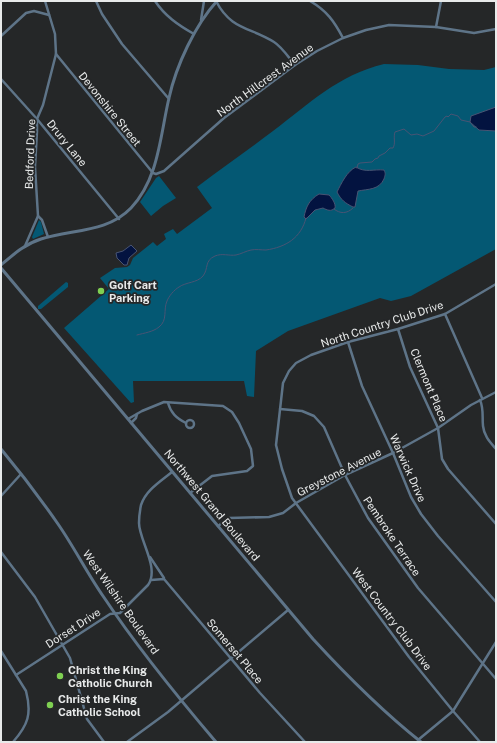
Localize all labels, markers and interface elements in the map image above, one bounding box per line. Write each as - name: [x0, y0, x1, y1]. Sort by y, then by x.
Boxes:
- street label: North Hillcrest Avenue: [215, 41, 315, 119]
- street label: Devonshire Street: [77, 70, 143, 148]
- street label: Drury Lane: [45, 117, 89, 169]
- street label: Bedford Drive: [23, 119, 37, 189]
- place label: Golf Cart Parking: [109, 279, 157, 304]
- marker: Golf Cart Parking: [96, 286, 106, 296]
- street label: North Country Club Drive: [319, 298, 445, 350]
- street label: Clermont Place: [408, 347, 450, 423]
- street label: Warwick Drive: [388, 432, 428, 504]
- street label: Greystone Avenue: [295, 446, 383, 498]
- street label: Northwest Grand Boulevard: [162, 447, 262, 563]
- street label: Pembroke Terrace: [361, 494, 423, 578]
- street label: West Wilshire Boulevard: [81, 548, 161, 656]
- street label: West Country Club Drive: [350, 566, 434, 672]
- street label: Dorset Drive: [43, 606, 103, 650]
- street label: Somerset Place: [204, 616, 266, 686]
- place label: Christ the King Catholic Church: [68, 664, 152, 689]
- marker: Christ the King Catholic Church: [55, 671, 65, 681]
- place label: Christ the King Catholic School: [58, 693, 141, 718]
- marker: Christ the King Catholic School: [45, 700, 55, 710]

